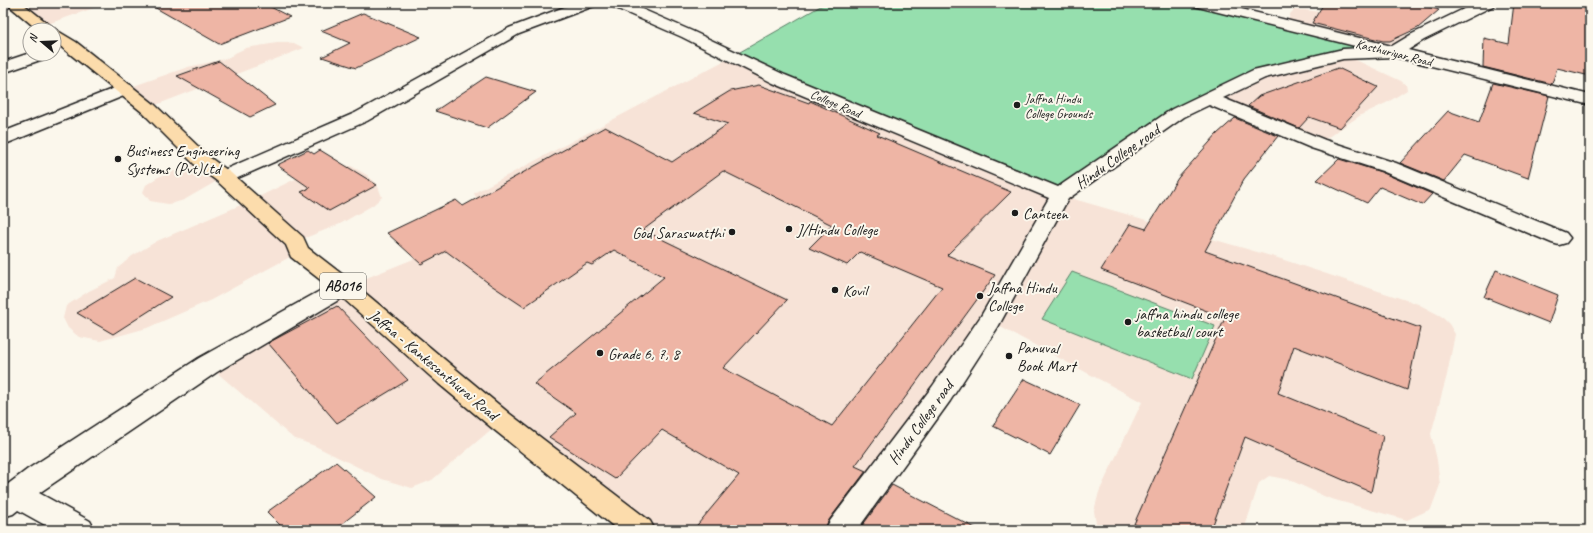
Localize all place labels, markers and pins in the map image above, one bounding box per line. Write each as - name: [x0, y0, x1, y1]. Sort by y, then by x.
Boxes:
- place label: Jaffna Hindu College Grounds: [1024, 91, 1094, 122]
- marker: Jaffna Hindu College Grounds: [1012, 100, 1022, 110]
- place label: Business Engineering Systems (Pvt)Ltd: [126, 141, 241, 179]
- marker: Business Engineering Systems (Pvt)Ltd: [113, 154, 123, 164]
- place label: Canteen: [1023, 204, 1068, 224]
- marker: Canteen: [1010, 208, 1020, 218]
- place label: J/Hindu College: [796, 220, 879, 240]
- place label: God Saraswatthi: [632, 223, 726, 243]
- marker: J/Hindu College: [784, 224, 794, 234]
- marker: God Saraswatthi: [727, 227, 737, 237]
- place label: Jaffna Hindu College: [987, 278, 1058, 316]
- place label: Kovil: [843, 281, 870, 301]
- marker: Kovil: [830, 285, 840, 295]
- marker: Jaffna Hindu College: [975, 291, 985, 301]
- place label: jaffna hindu college basketball court: [1134, 304, 1240, 342]
- marker: jaffna hindu college basketball court: [1123, 317, 1133, 327]
- place label: Panuval Book Mart: [1017, 338, 1078, 376]
- place label: Grade 6, 7, 8: [608, 344, 681, 364]
- marker: Grade 6, 7, 8: [595, 348, 605, 358]
- marker: Panuval Book Mart: [1004, 351, 1014, 361]

